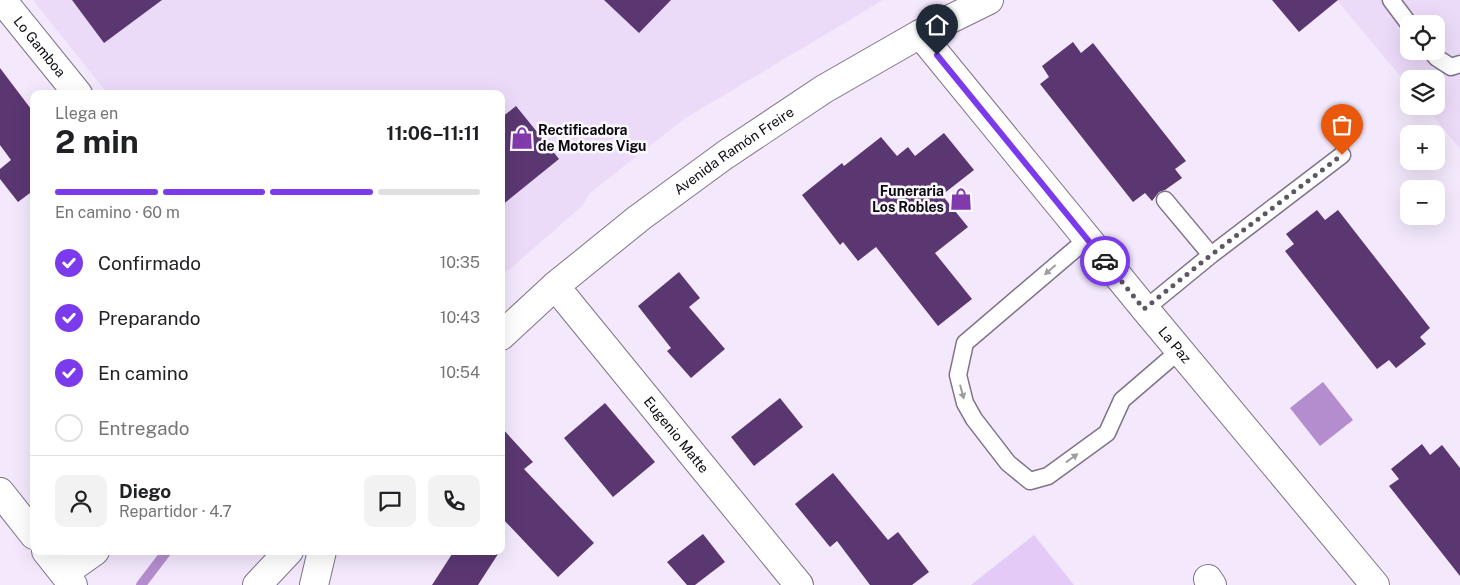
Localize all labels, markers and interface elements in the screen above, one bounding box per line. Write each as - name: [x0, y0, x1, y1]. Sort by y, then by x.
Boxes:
- pin: [916, 4, 958, 55]
- icon: home: [923, 11, 951, 39]
- street label: Lo Gamboa: [11, 13, 69, 80]
- map controls: [1400, 15, 1445, 225]
- button: locate: [1400, 15, 1445, 60]
- button: layers: [1400, 70, 1445, 115]
- street label: Avenida Ramón Freire: [671, 103, 797, 198]
- text: Llega en: [55, 104, 118, 123]
- pin: [1321, 104, 1363, 155]
- icon: bag: [1328, 111, 1356, 139]
- text: 11:06–11:11: [386, 122, 480, 144]
- place label: Rectificadora de Motores Vigu: [538, 122, 646, 154]
- text: 2 min: [55, 123, 139, 160]
- shop icon: Rectificadora de Motores Vigu: [509, 125, 535, 151]
- button: +: [1400, 125, 1445, 170]
- button: −: [1400, 180, 1445, 225]
- place label: Funeraria Los Robles: [872, 183, 944, 215]
- shop icon: Funeraria Los Robles: [948, 186, 974, 212]
- text: En camino · 60 m: [55, 203, 180, 222]
- courier: [1080, 236, 1130, 286]
- icon: car: [1091, 247, 1119, 275]
- icon: check: [55, 249, 83, 277]
- text: Confirmado: [98, 252, 201, 274]
- text: 10:35: [440, 253, 480, 272]
- one-way arrow: [1043, 265, 1056, 276]
- icon: check: [55, 304, 83, 332]
- text: Preparando: [98, 307, 200, 329]
- text: 10:43: [440, 308, 480, 327]
- street label: La Paz: [1155, 324, 1195, 366]
- icon: check: [55, 359, 83, 387]
- text: En camino: [98, 362, 189, 384]
- text: 10:54: [440, 363, 480, 382]
- one-way arrow: [959, 385, 967, 400]
- street label: Eugenio Matte: [641, 393, 712, 476]
- text: Entregado: [98, 417, 190, 439]
- one-way arrow: [1066, 453, 1079, 463]
- button: person: [55, 475, 107, 527]
- button: chat: [364, 475, 416, 527]
- button: phone: [428, 475, 480, 527]
- text: Diego: [119, 480, 171, 502]
- text: Repartidor · 4.7: [119, 502, 232, 521]

